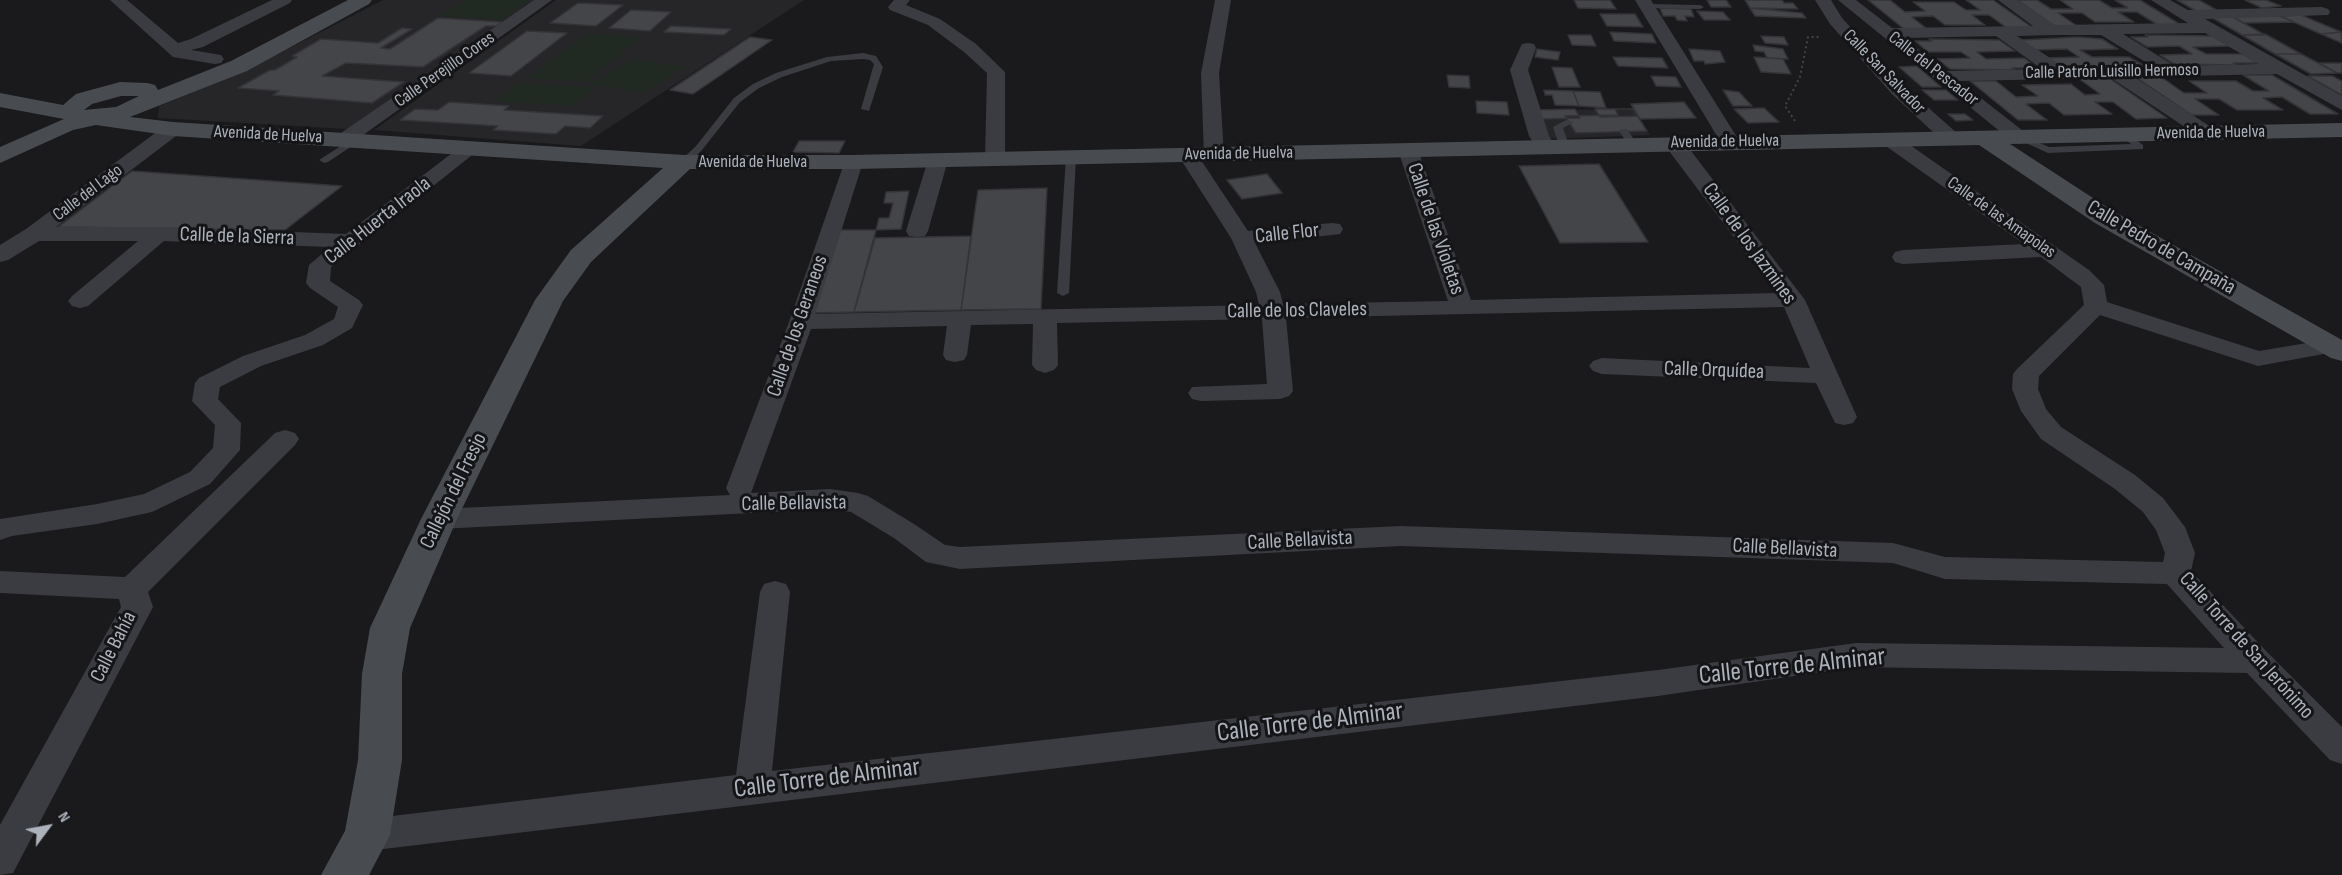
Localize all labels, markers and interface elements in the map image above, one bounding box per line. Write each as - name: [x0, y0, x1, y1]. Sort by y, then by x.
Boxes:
- street label: Calle San Salvador: [1838, 25, 1930, 119]
- street label: Calle del Pescador: [1884, 27, 1982, 111]
- street label: Calle Perejillo Cores: [391, 28, 499, 112]
- street label: Calle Patrón Luisillo Hermoso: [2025, 60, 2199, 84]
- street label: Avenida de Huelva: [213, 121, 323, 149]
- street label: Avenida de Huelva: [2157, 121, 2265, 145]
- street label: Avenida de Huelva: [1671, 130, 1779, 154]
- street label: Avenida de Huelva: [1185, 142, 1293, 166]
- street label: Avenida de Huelva: [699, 151, 807, 173]
- street label: Calle del Lago: [49, 160, 127, 226]
- street label: Calle de las Violetas: [1401, 160, 1469, 298]
- street label: Calle Huerta Iraola: [320, 172, 436, 270]
- street label: Calle de las Amapolas: [1943, 173, 2059, 263]
- street label: Calle de los Jazmines: [1697, 178, 1801, 310]
- street label: Calle Pedro de Campaña: [2082, 195, 2240, 301]
- street label: Calle Flor: [1254, 218, 1320, 250]
- street label: Calle de la Sierra: [179, 222, 295, 252]
- street label: Calle de los Geraneos: [762, 252, 834, 400]
- street label: Calle de los Claveles: [1227, 297, 1367, 325]
- street label: Calle Orquídea: [1663, 357, 1765, 385]
- street label: Callejón del Fresjo: [415, 429, 493, 553]
- street label: Calle Bellavista: [741, 490, 847, 518]
- street label: Calle Bellavista: [1247, 526, 1353, 556]
- street label: Calle Bellavista: [1732, 534, 1838, 564]
- street label: Calle Torre de San Jerónimo: [2173, 567, 2319, 725]
- street label: Calle Bahía: [86, 607, 142, 687]
- street label: Calle Torre de Alminar: [1697, 642, 1887, 692]
- street label: Calle Torre de Alminar: [1215, 696, 1405, 750]
- street label: Calle Torre de Alminar: [732, 752, 922, 806]
- north arrow: [18, 797, 78, 857]
- text: N: [53, 809, 74, 826]

